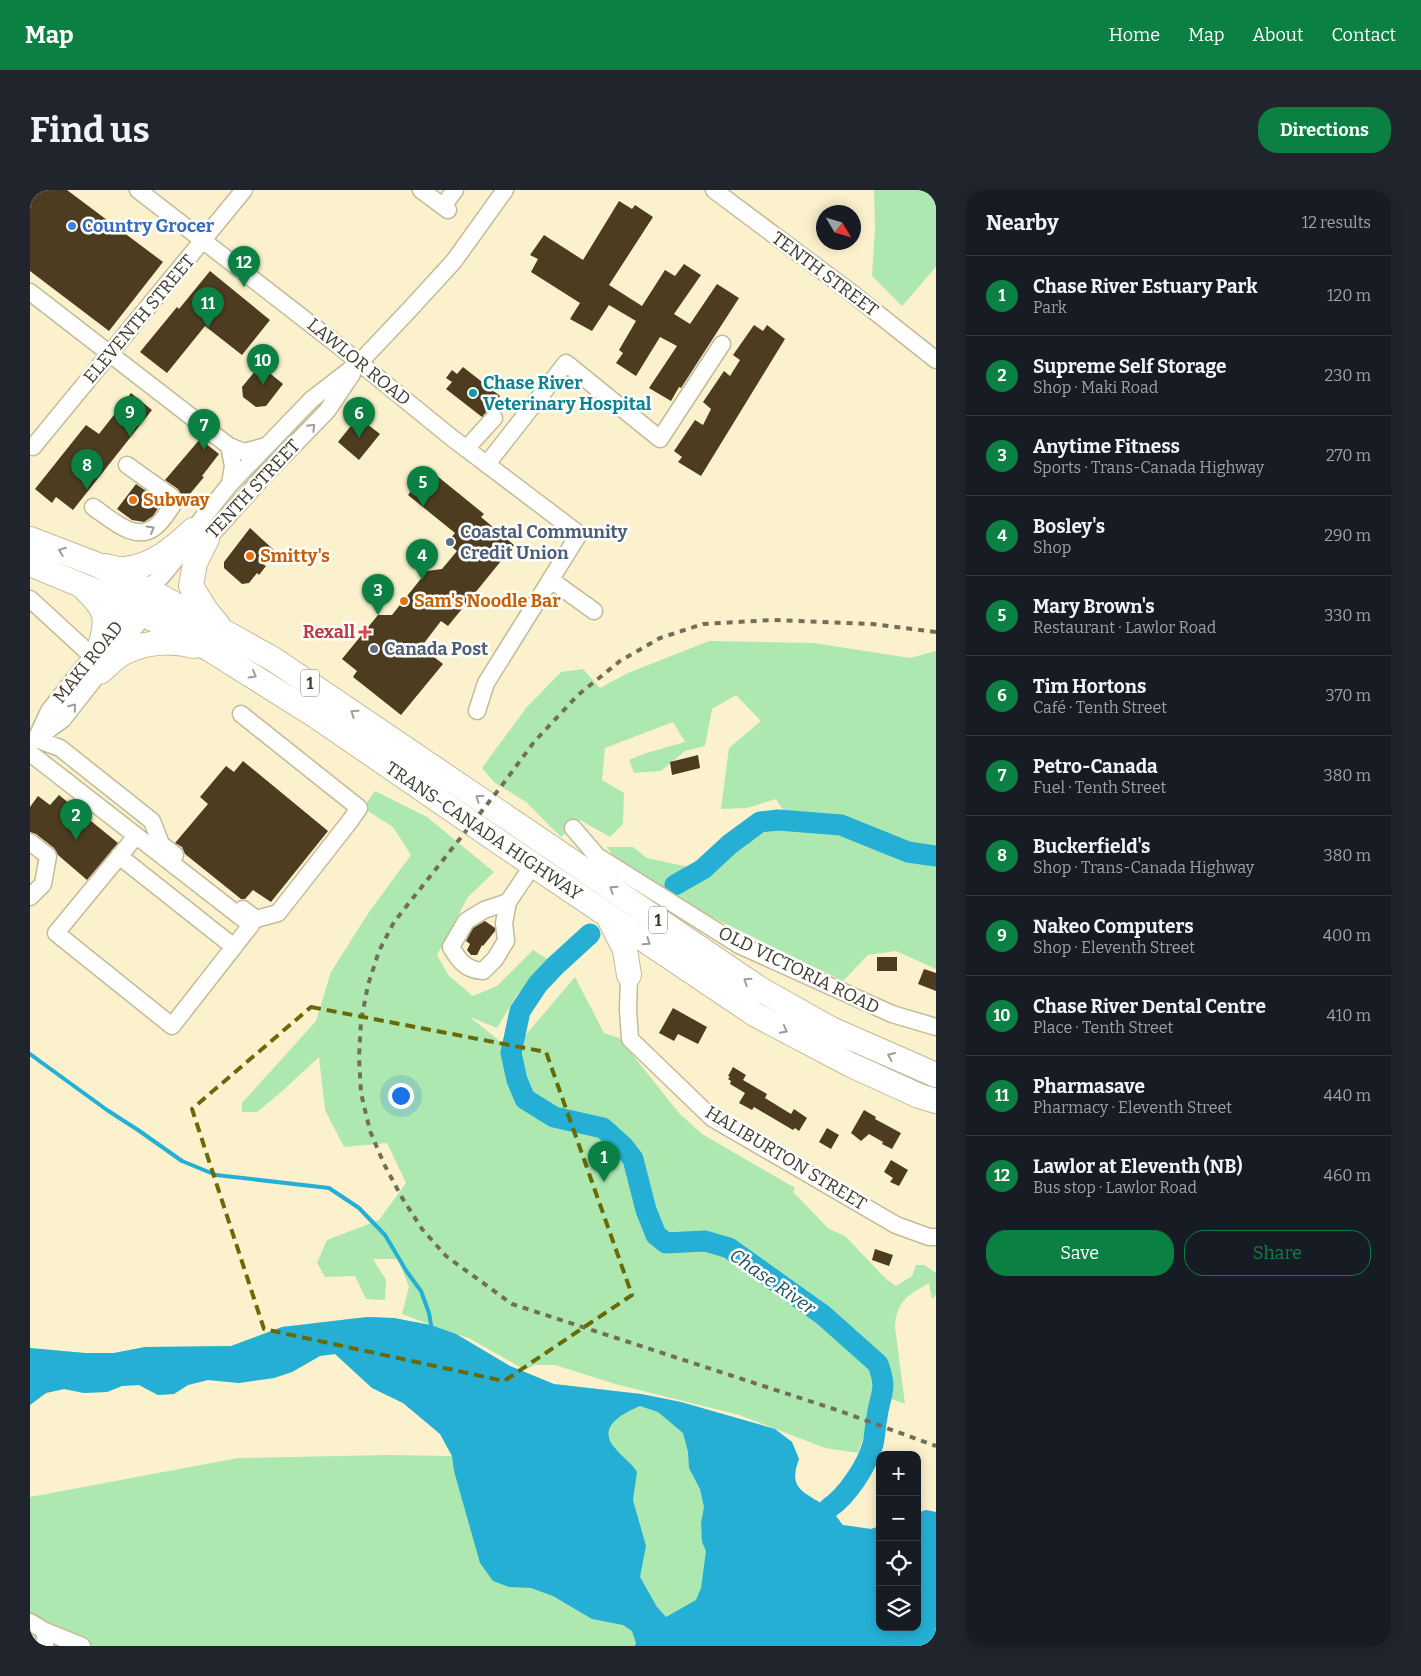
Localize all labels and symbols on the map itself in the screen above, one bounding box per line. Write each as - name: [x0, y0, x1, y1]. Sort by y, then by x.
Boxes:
- north arrow: [816, 205, 861, 250]
- place label: Country Grocer: [82, 215, 215, 237]
- marker: Country Grocer: [66, 220, 78, 232]
- street label: TENTH STREET: [767, 227, 883, 321]
- pin: 12: [228, 246, 260, 287]
- street label: ELEVENTH STREET: [79, 250, 200, 388]
- pin: 11: [192, 287, 224, 328]
- street label: LAWLOR ROAD: [303, 314, 415, 410]
- pin: 10: [247, 344, 279, 385]
- place label: Chase River Veterinary Hospital: [483, 372, 652, 415]
- marker: Chase River Veterinary Hospital: [467, 387, 479, 399]
- pin: 9: [114, 396, 146, 437]
- pin: 6: [343, 397, 375, 438]
- pin: 7: [188, 409, 220, 450]
- one-way arrow: [306, 424, 315, 433]
- street label: TENTH STREET: [201, 435, 305, 543]
- pin: 8: [71, 449, 103, 490]
- pin: 5: [407, 466, 439, 507]
- place label: Subway: [143, 489, 211, 511]
- marker: Subway: [127, 494, 139, 506]
- place label: Coastal Community Credit Union: [460, 521, 629, 564]
- one-way arrow: [145, 525, 154, 535]
- marker: Coastal Community Credit Union: [444, 536, 456, 548]
- pin: 4: [406, 539, 438, 580]
- place label: Smitty's: [260, 545, 330, 567]
- one-way arrow: [58, 547, 67, 557]
- marker: Smitty's: [244, 550, 256, 562]
- pin: 3: [362, 574, 394, 615]
- place label: Sam's Noodle Bar: [414, 590, 561, 612]
- marker: Sam's Noodle Bar: [398, 595, 410, 607]
- street label: MAKI ROAD: [48, 616, 128, 708]
- place label: Rexall: [303, 621, 355, 643]
- marker: Rexall: [359, 626, 371, 638]
- place label: Canada Post: [384, 638, 488, 660]
- marker: Canada Post: [368, 643, 380, 655]
- one-way arrow: [247, 669, 256, 678]
- road number: 1: [301, 669, 319, 696]
- one-way arrow: [67, 704, 75, 713]
- one-way arrow: [351, 710, 360, 719]
- street label: TRANS-CANADA HIGHWAY: [382, 757, 587, 905]
- one-way arrow: [475, 795, 485, 804]
- pin: 2: [60, 799, 92, 840]
- one-way arrow: [609, 886, 619, 895]
- road number: 1: [649, 906, 667, 934]
- street label: OLD VICTORIA ROAD: [715, 921, 883, 1019]
- one-way arrow: [641, 936, 651, 945]
- one-way arrow: [744, 978, 753, 987]
- one-way arrow: [778, 1024, 787, 1034]
- one-way arrow: [887, 1052, 896, 1062]
- your location: [388, 1083, 414, 1109]
- street label: HALIBURTON STREET: [701, 1101, 871, 1215]
- pin: 1: [588, 1141, 620, 1182]
- water label: Chase River: [725, 1243, 821, 1320]

